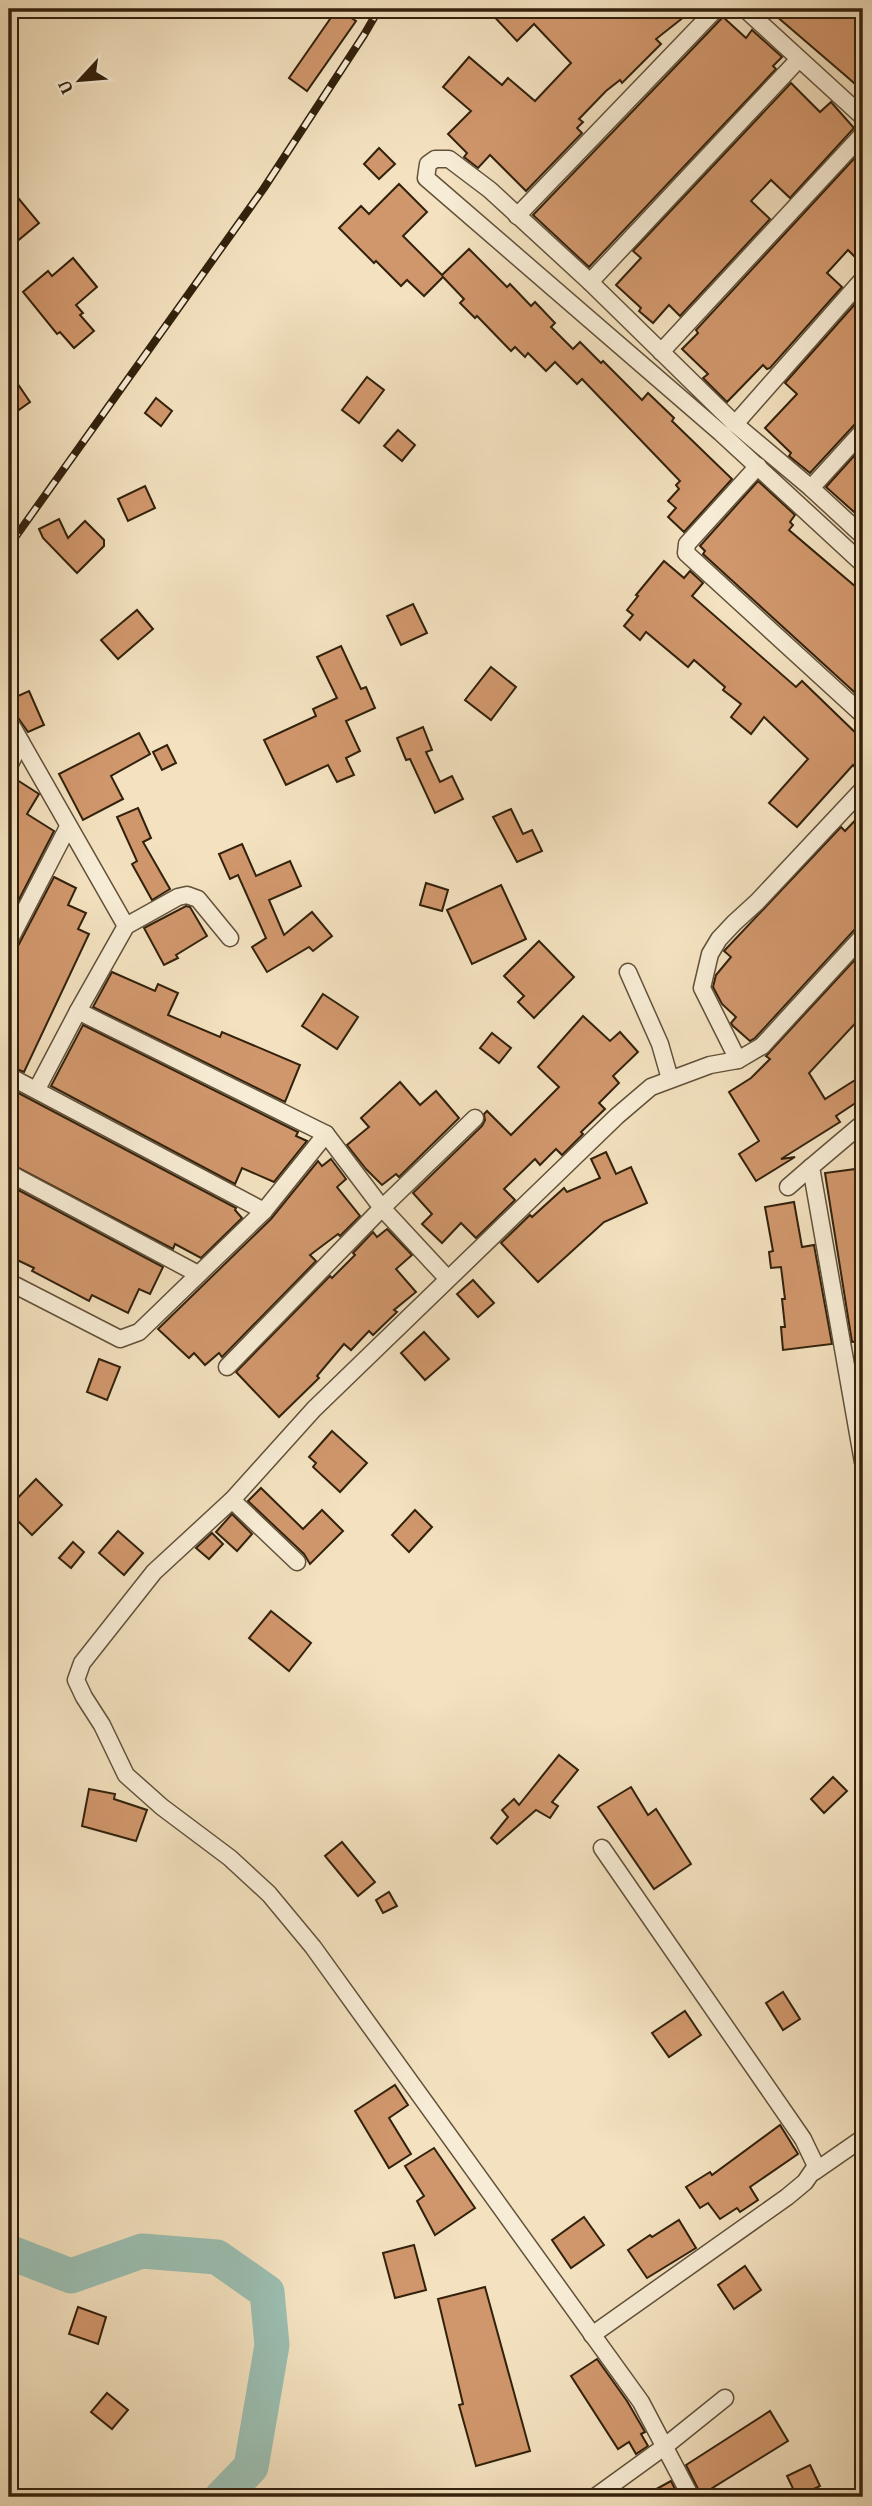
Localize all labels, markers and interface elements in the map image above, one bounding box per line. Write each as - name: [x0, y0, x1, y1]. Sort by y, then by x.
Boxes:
- north arrow: [46, 46, 116, 116]
- text: U: [49, 75, 80, 99]

